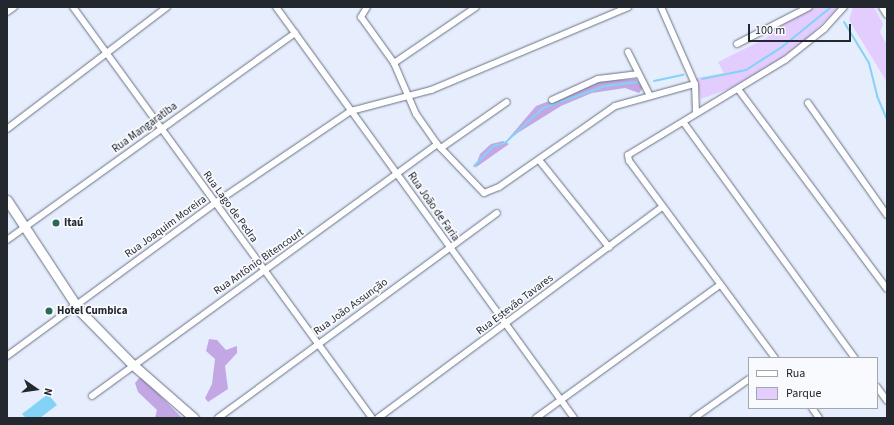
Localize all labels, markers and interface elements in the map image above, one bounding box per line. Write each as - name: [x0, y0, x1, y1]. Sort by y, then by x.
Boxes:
- scale bar: [750, 16, 853, 42]
- text: 100 m: [755, 22, 785, 39]
- street label: Rua Mangaratiba: [110, 100, 180, 156]
- street label: Rua Lago de Pedra: [200, 169, 260, 245]
- street label: Rua João de Faria: [404, 170, 462, 244]
- street label: Rua Joaquim Moreira: [123, 193, 209, 261]
- place label: Itaú: [64, 216, 83, 230]
- marker: Itaú: [51, 218, 61, 228]
- street label: Rua Antônio Bitencourt: [211, 226, 307, 298]
- street label: Rua Estevão Tavares: [474, 272, 556, 338]
- street label: Rua João Assunção: [311, 276, 391, 338]
- place label: Hotel Cumbica: [57, 304, 127, 318]
- marker: Hotel Cumbica: [44, 306, 54, 316]
- legend: [748, 357, 878, 409]
- text: Rua: [786, 365, 805, 382]
- north arrow: [16, 369, 56, 409]
- text: Parque: [786, 385, 822, 402]
- text: N: [40, 387, 56, 397]

